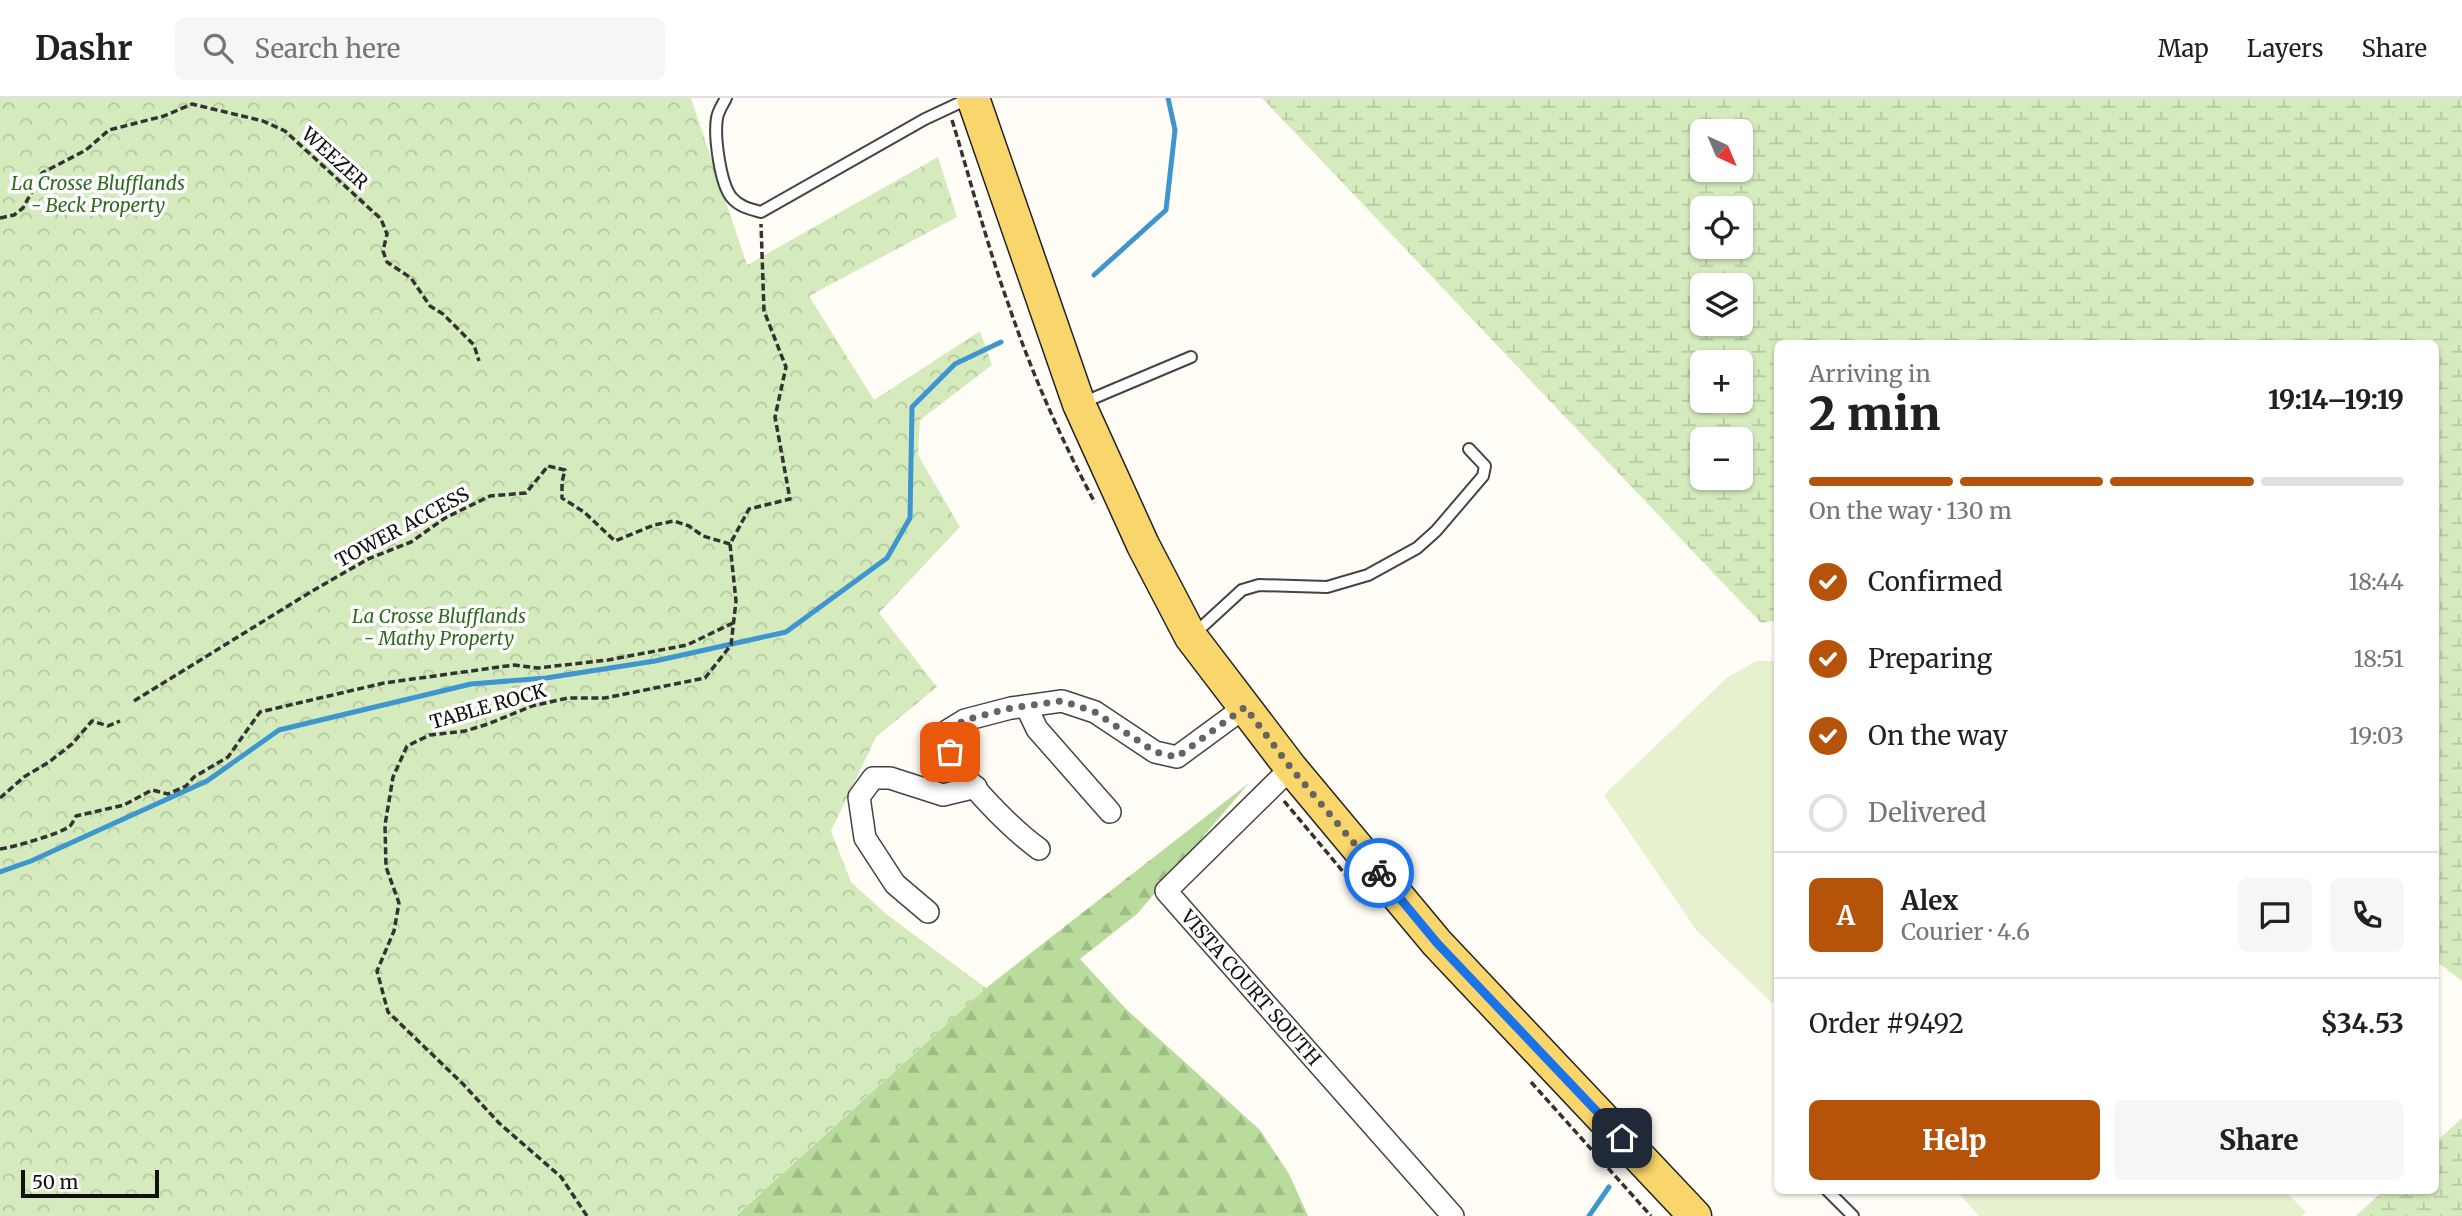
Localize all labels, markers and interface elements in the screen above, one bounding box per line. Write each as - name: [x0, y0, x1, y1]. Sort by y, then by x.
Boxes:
- search box: [175, 17, 665, 80]
- text: Dashr: [35, 28, 133, 69]
- icon: search: [199, 29, 237, 67]
- text: Search here: [255, 32, 400, 65]
- text: Map: [2158, 33, 2209, 64]
- text: Layers: [2247, 33, 2323, 64]
- text: Share: [2361, 33, 2427, 64]
- north arrow: [1690, 119, 1754, 182]
- map controls: [1690, 119, 1753, 490]
- street label: WEEZER: [296, 121, 374, 195]
- park label: La Crosse Blufflands - Beck Property: [11, 171, 185, 217]
- button: locate: [1690, 196, 1753, 259]
- button: layers: [1690, 273, 1753, 336]
- button: +: [1690, 350, 1753, 413]
- text: Arriving in: [1809, 359, 1931, 388]
- text: 19:14–19:19: [2268, 383, 2404, 416]
- text: 2 min: [1809, 385, 1941, 443]
- button: −: [1690, 427, 1753, 490]
- street label: TOWER ACCESS: [331, 482, 473, 572]
- text: On the way · 130 m: [1809, 496, 2012, 525]
- icon: check: [1809, 563, 1847, 601]
- text: Confirmed: [1868, 565, 2003, 598]
- text: 18:44: [2349, 567, 2404, 596]
- park label: La Crosse Blufflands - Mathy Property: [352, 604, 526, 650]
- icon: check: [1809, 640, 1847, 678]
- text: Preparing: [1868, 642, 1992, 675]
- text: 18:51: [2354, 644, 2404, 673]
- street label: TABLE ROCK: [427, 678, 549, 734]
- icon: check: [1809, 717, 1847, 755]
- text: On the way: [1868, 719, 2008, 752]
- text: 19:03: [2349, 721, 2404, 750]
- pin: [920, 722, 980, 782]
- icon: bag: [931, 733, 969, 771]
- text: Delivered: [1868, 796, 1987, 829]
- courier: [1344, 838, 1414, 908]
- icon: bike: [1360, 854, 1398, 892]
- button: chat: [2238, 878, 2312, 952]
- button: phone: [2330, 878, 2404, 952]
- text: Alex: [1901, 884, 1958, 917]
- text: A: [1837, 899, 1855, 932]
- street label: VISTA COURT SOUTH: [1175, 904, 1326, 1070]
- text: Courier · 4.6: [1901, 917, 2030, 946]
- text: Order #9492: [1809, 1007, 1964, 1040]
- text: $34.53: [2321, 1007, 2404, 1040]
- button: Help: [1809, 1100, 2100, 1180]
- button: Share: [2114, 1100, 2404, 1180]
- pin: [1592, 1108, 1652, 1168]
- icon: home: [1603, 1119, 1641, 1157]
- scale bar: [21, 1167, 159, 1199]
- text: 50 m: [32, 1170, 78, 1194]

